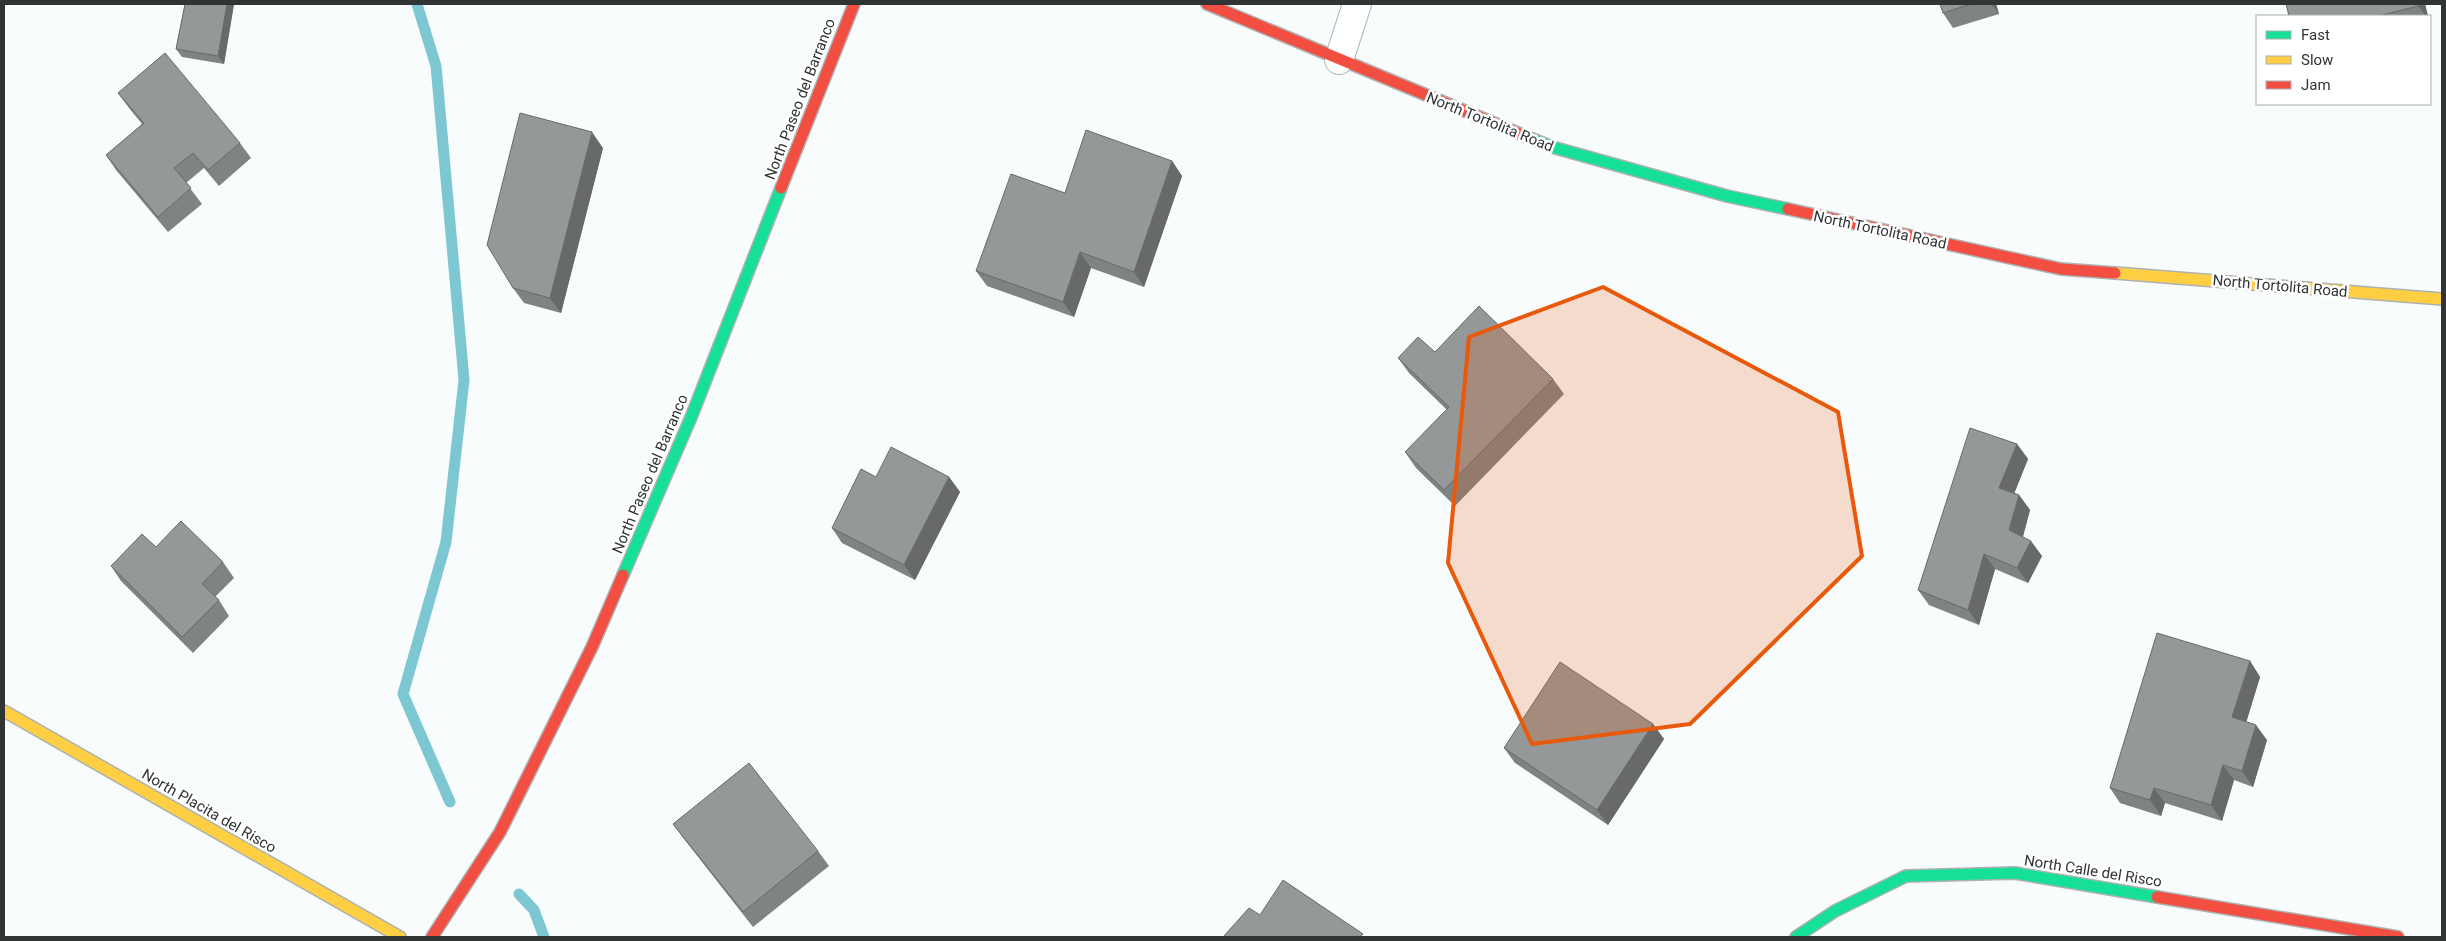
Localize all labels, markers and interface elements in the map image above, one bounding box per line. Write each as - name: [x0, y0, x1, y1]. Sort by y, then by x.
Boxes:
- legend: [2256, 15, 2431, 105]
- street label: North Paseo del Barranco: [761, 16, 839, 182]
- text: Fast: [2301, 26, 2330, 44]
- text: Slow: [2301, 51, 2333, 69]
- text: Jam: [2301, 76, 2331, 94]
- street label: North Tortolita Road: [1424, 88, 1556, 156]
- street label: North Tortolita Road: [1812, 207, 1948, 253]
- street label: North Tortolita Road: [2212, 271, 2348, 301]
- street label: North Paseo del Barranco: [608, 392, 692, 556]
- street label: North Placita del Risco: [139, 765, 279, 857]
- street label: North Calle del Risco: [2023, 851, 2163, 891]

